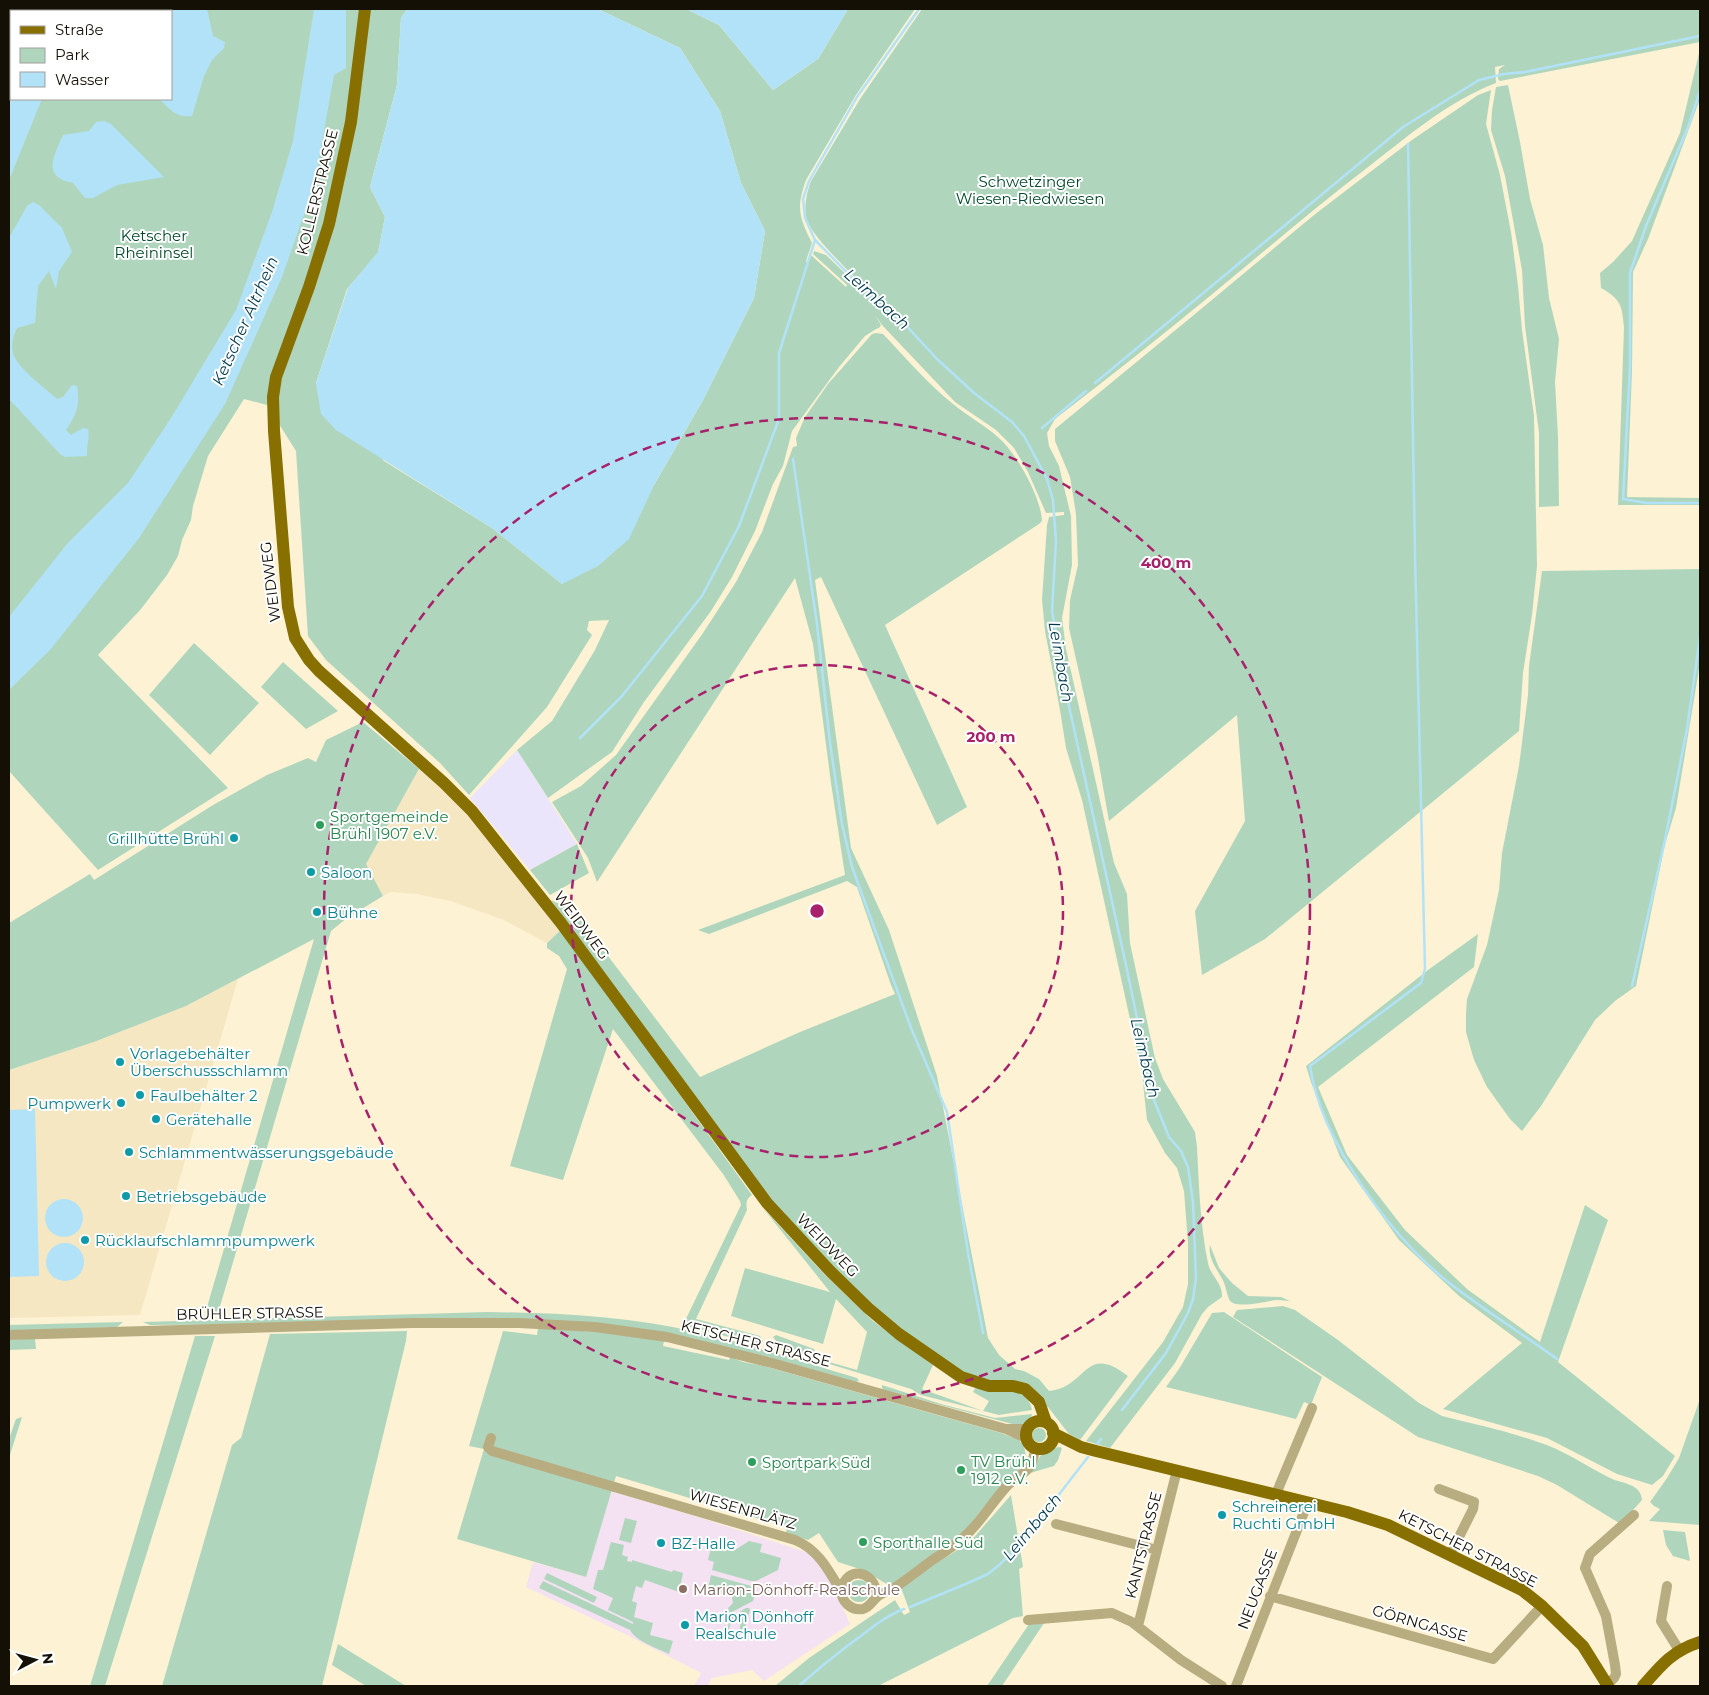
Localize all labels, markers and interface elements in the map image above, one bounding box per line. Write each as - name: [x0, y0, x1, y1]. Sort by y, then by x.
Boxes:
- legend: [10, 10, 172, 100]
- text: Straße: [55, 20, 104, 39]
- text: Park: [55, 45, 89, 64]
- text: Wasser: [55, 70, 109, 89]
- street label: KOLLERSTRASSE: [292, 127, 342, 257]
- park label: Schwetzinger Wiesen-Riedwiesen: [956, 172, 1104, 208]
- park label: Ketscher Rheininsel: [115, 226, 193, 262]
- water label: Ketscher Altrhein: [208, 254, 282, 388]
- water label: Leimbach: [840, 265, 914, 333]
- street label: WEIDWEG: [256, 541, 284, 623]
- text: 400 m: [1141, 553, 1191, 572]
- water label: Leimbach: [1045, 620, 1077, 704]
- text: 200 m: [966, 727, 1016, 746]
- place label: Sportgemeinde Brühl 1907 e.V.: [330, 807, 449, 843]
- marker: Sportgemeinde Brühl 1907 e.V.: [314, 819, 326, 831]
- place label: Grillhütte Brühl: [108, 829, 224, 848]
- marker: Grillhütte Brühl: [228, 832, 240, 844]
- place label: Saloon: [321, 863, 372, 882]
- marker: Saloon: [305, 866, 317, 878]
- street label: WEIDWEG: [550, 887, 614, 963]
- centre of rings: [808, 902, 826, 920]
- place label: Bühne: [327, 903, 378, 922]
- marker: Bühne: [311, 906, 323, 918]
- water label: Leimbach: [1127, 1016, 1163, 1100]
- place label: Vorlagebehälter Überschussschlamm: [130, 1044, 288, 1080]
- marker: Vorlagebehälter Überschussschlamm: [114, 1056, 126, 1068]
- place label: Faulbehälter 2: [150, 1086, 258, 1105]
- marker: Faulbehälter 2: [134, 1089, 146, 1101]
- place label: Pumpwerk: [27, 1094, 111, 1113]
- marker: Pumpwerk: [115, 1097, 127, 1109]
- place label: Gerätehalle: [166, 1110, 252, 1129]
- marker: Gerätehalle: [150, 1113, 162, 1125]
- place label: Schlammentwässerungsgebäude: [139, 1143, 393, 1162]
- marker: Schlammentwässerungsgebäude: [123, 1146, 135, 1158]
- place label: Betriebsgebäude: [136, 1187, 267, 1206]
- marker: Betriebsgebäude: [120, 1190, 132, 1202]
- street label: WEIDWEG: [793, 1209, 863, 1281]
- place label: Rücklaufschlammpumpwerk: [95, 1231, 315, 1250]
- marker: Rücklaufschlammpumpwerk: [79, 1234, 91, 1246]
- street label: BRÜHLER STRASSE: [176, 1302, 324, 1324]
- street label: KETSCHER STRASSE: [679, 1315, 833, 1371]
- place label: TV Brühl 1912 e.V.: [971, 1452, 1036, 1488]
- place label: Sportpark Süd: [762, 1453, 870, 1472]
- marker: Sportpark Süd: [746, 1456, 758, 1468]
- marker: TV Brühl 1912 e.V.: [955, 1464, 967, 1476]
- street label: WIESENPLÄTZ: [687, 1485, 799, 1533]
- water label: Leimbach: [998, 1490, 1066, 1564]
- street label: KANTSTRASSE: [1121, 1490, 1165, 1600]
- place label: Schreinerei Ruchti GmbH: [1232, 1497, 1335, 1533]
- street label: KETSCHER STRASSE: [1395, 1505, 1541, 1591]
- marker: Schreinerei Ruchti GmbH: [1216, 1509, 1228, 1521]
- place label: Sporthalle Süd: [873, 1533, 984, 1552]
- place label: BZ-Halle: [671, 1534, 736, 1553]
- marker: Sporthalle Süd: [857, 1536, 869, 1548]
- marker: BZ-Halle: [655, 1537, 667, 1549]
- street label: NEUGASSE: [1233, 1546, 1281, 1632]
- place label: Marion-Dönhoff-Realschule: [693, 1580, 900, 1599]
- marker: Marion-Dönhoff-Realschule: [677, 1583, 689, 1595]
- street label: GÖRNGASSE: [1370, 1600, 1470, 1646]
- place label: Marion Dönhoff Realschule: [695, 1607, 814, 1643]
- marker: Marion Dönhoff Realschule: [679, 1619, 691, 1631]
- north arrow: [10, 1635, 60, 1685]
- text: N: [38, 1652, 57, 1665]

